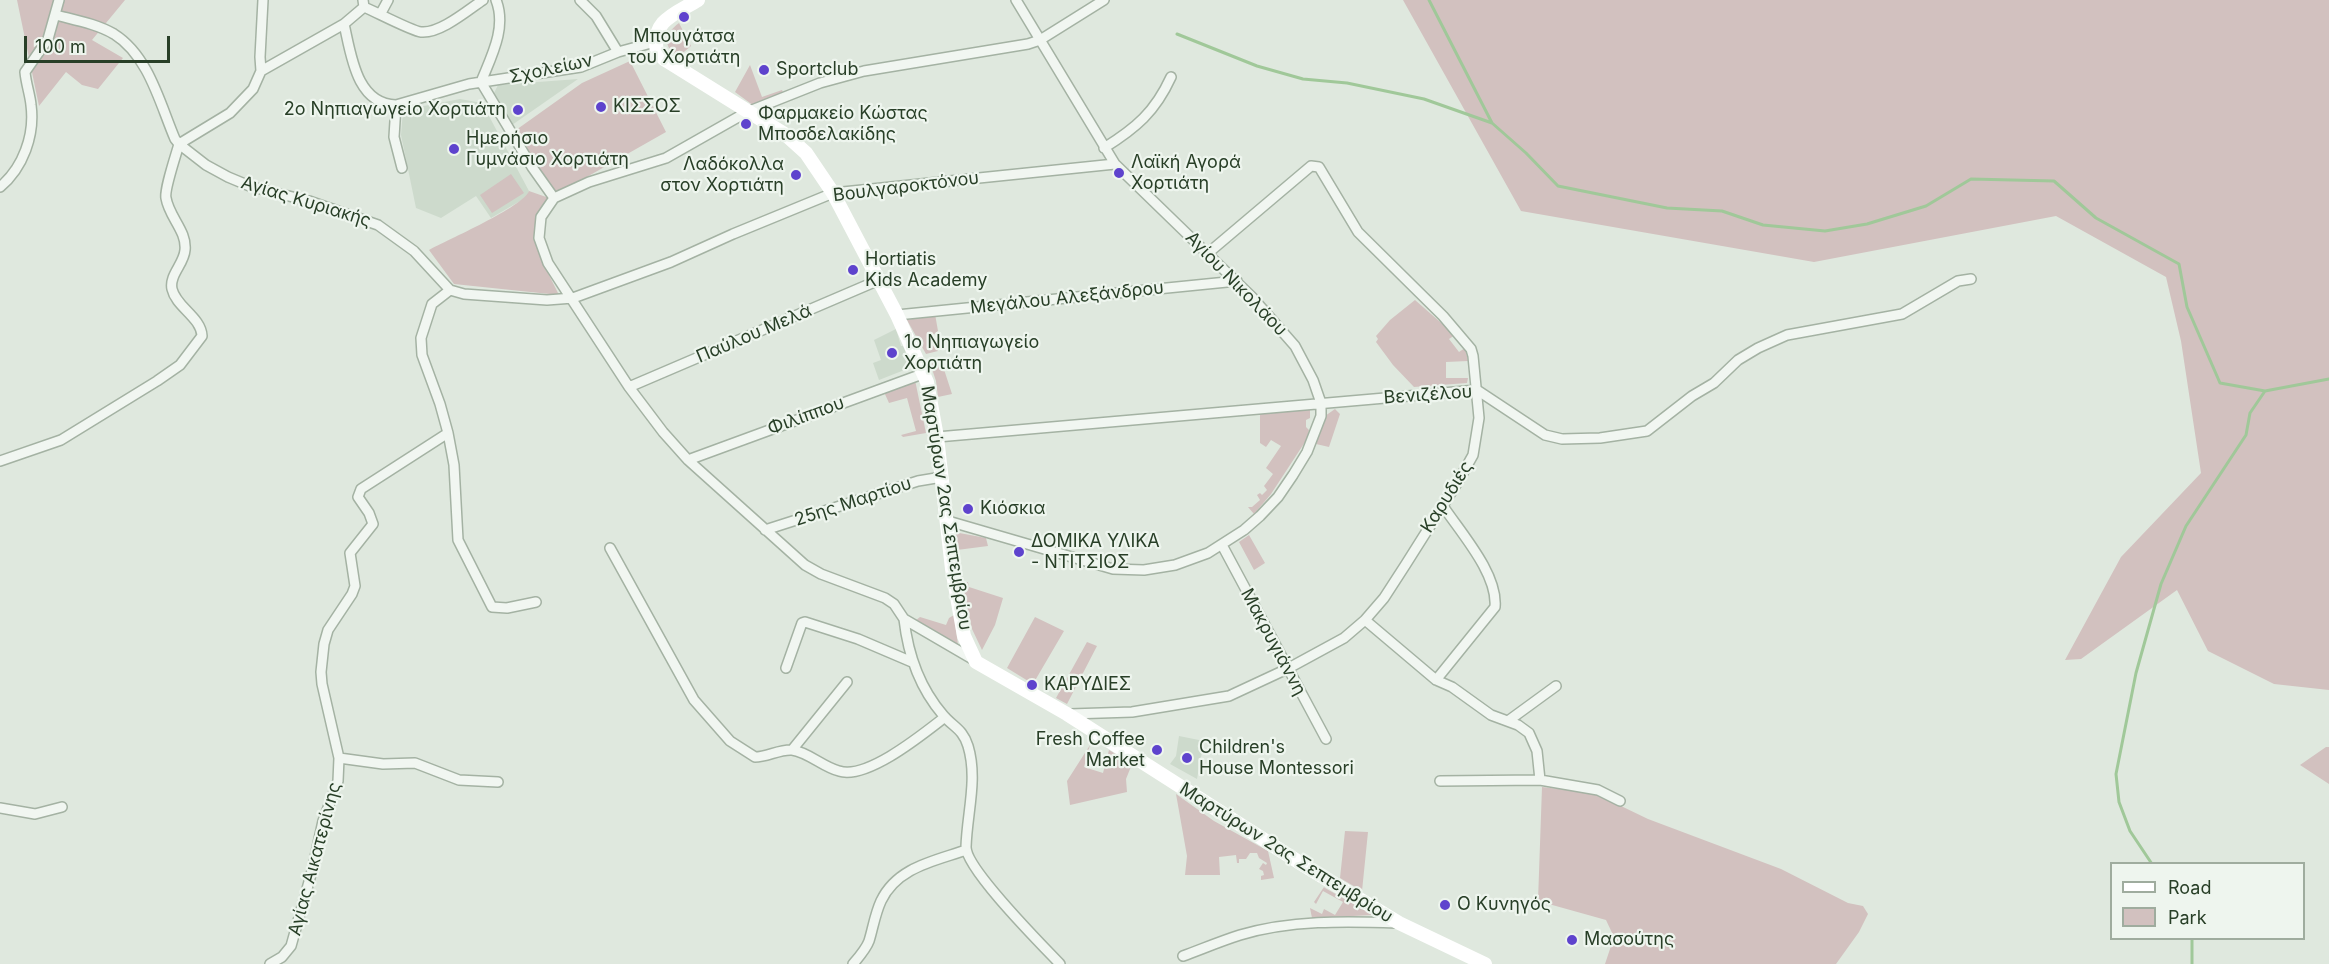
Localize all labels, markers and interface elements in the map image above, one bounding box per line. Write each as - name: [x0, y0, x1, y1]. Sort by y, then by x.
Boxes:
- marker: Μπουγάτσα του Χορτιάτη: [677, 10, 691, 24]
- scale bar: [27, 24, 172, 62]
- place label: Μπουγάτσα του Χορτιάτη: [628, 26, 740, 68]
- text: 100 m: [35, 36, 86, 57]
- street label: Σχολείων: [507, 50, 595, 88]
- place label: Sportclub: [776, 59, 858, 81]
- marker: Sportclub: [757, 63, 771, 77]
- place label: ΚΙΣΣΟΣ: [613, 96, 681, 118]
- place label: 2ο Νηπιαγωγείο Χορτιάτη: [284, 99, 506, 121]
- marker: ΚΙΣΣΟΣ: [594, 100, 608, 114]
- marker: 2ο Νηπιαγωγείο Χορτιάτη: [511, 103, 525, 117]
- place label: Φαρμακείο Κώστας Μποσδελακίδης: [758, 103, 928, 146]
- marker: Φαρμακείο Κώστας Μποσδελακίδης: [739, 117, 753, 131]
- place label: Ημερήσιο Γυμνάσιο Χορτιάτη: [466, 128, 629, 170]
- marker: Ημερήσιο Γυμνάσιο Χορτιάτη: [447, 142, 461, 156]
- place label: Λαϊκή Αγορά Χορτιάτη: [1131, 152, 1241, 195]
- place label: Λαδόκολλα στον Χορτιάτη: [660, 154, 784, 196]
- marker: Λαϊκή Αγορά Χορτιάτη: [1112, 166, 1126, 180]
- street label: Βουλγαροκτόνου: [832, 167, 980, 207]
- marker: Λαδόκολλα στον Χορτιάτη: [789, 168, 803, 182]
- street label: Αγίας Κυριακής: [238, 172, 374, 232]
- street label: Αγίου Νικολάου: [1181, 227, 1291, 341]
- place label: Hortiatis Kids Academy: [865, 249, 987, 292]
- marker: Hortiatis Kids Academy: [846, 263, 860, 277]
- street label: Μεγάλου Αλεξάνδρου: [969, 277, 1165, 319]
- street label: Παύλου Μελά: [693, 300, 815, 368]
- place label: 1ο Νηπιαγωγείο Χορτιάτη: [904, 332, 1039, 374]
- marker: 1ο Νηπιαγωγείο Χορτιάτη: [885, 346, 899, 360]
- street label: Βενιζέλου: [1383, 381, 1473, 409]
- street label: Μαρτύρων 2ας Σεπτεμβρίου: [916, 384, 976, 632]
- street label: Φιλίππου: [765, 392, 847, 440]
- street label: Καρυδιές: [1417, 457, 1477, 537]
- street label: 25ης Μαρτίου: [792, 473, 914, 531]
- place label: Κιόσκια: [980, 498, 1045, 520]
- marker: Κιόσκια: [961, 502, 975, 516]
- place label: ΔΟΜΙΚΑ ΥΛΙΚΑ - ΝΤΙΤΣΙΟΣ: [1031, 531, 1160, 574]
- marker: ΔΟΜΙΚΑ ΥΛΙΚΑ - ΝΤΙΤΣΙΟΣ: [1012, 545, 1026, 559]
- street label: Μακρυγιάννη: [1236, 585, 1310, 699]
- place label: ΚΑΡΥΔΙΕΣ: [1044, 674, 1131, 696]
- marker: ΚΑΡΥΔΙΕΣ: [1025, 678, 1039, 692]
- place label: Fresh Coffee Market: [1036, 729, 1145, 771]
- place label: Children's House Montessori: [1199, 737, 1354, 780]
- marker: Fresh Coffee Market: [1150, 743, 1164, 757]
- marker: Children's House Montessori: [1180, 751, 1194, 765]
- street label: Μαρτύρων 2ας Σεπτεμβρίου: [1175, 778, 1397, 928]
- street label: Αγίας Αικατερίνης: [284, 780, 346, 938]
- legend: [2110, 862, 2305, 940]
- text: Road: [2168, 877, 2211, 898]
- place label: Ο Κυνηγός: [1457, 894, 1551, 916]
- marker: Ο Κυνηγός: [1438, 898, 1452, 912]
- text: Park: [2168, 907, 2207, 928]
- place label: Μασούτης: [1584, 929, 1674, 951]
- marker: Μασούτης: [1565, 933, 1579, 947]

